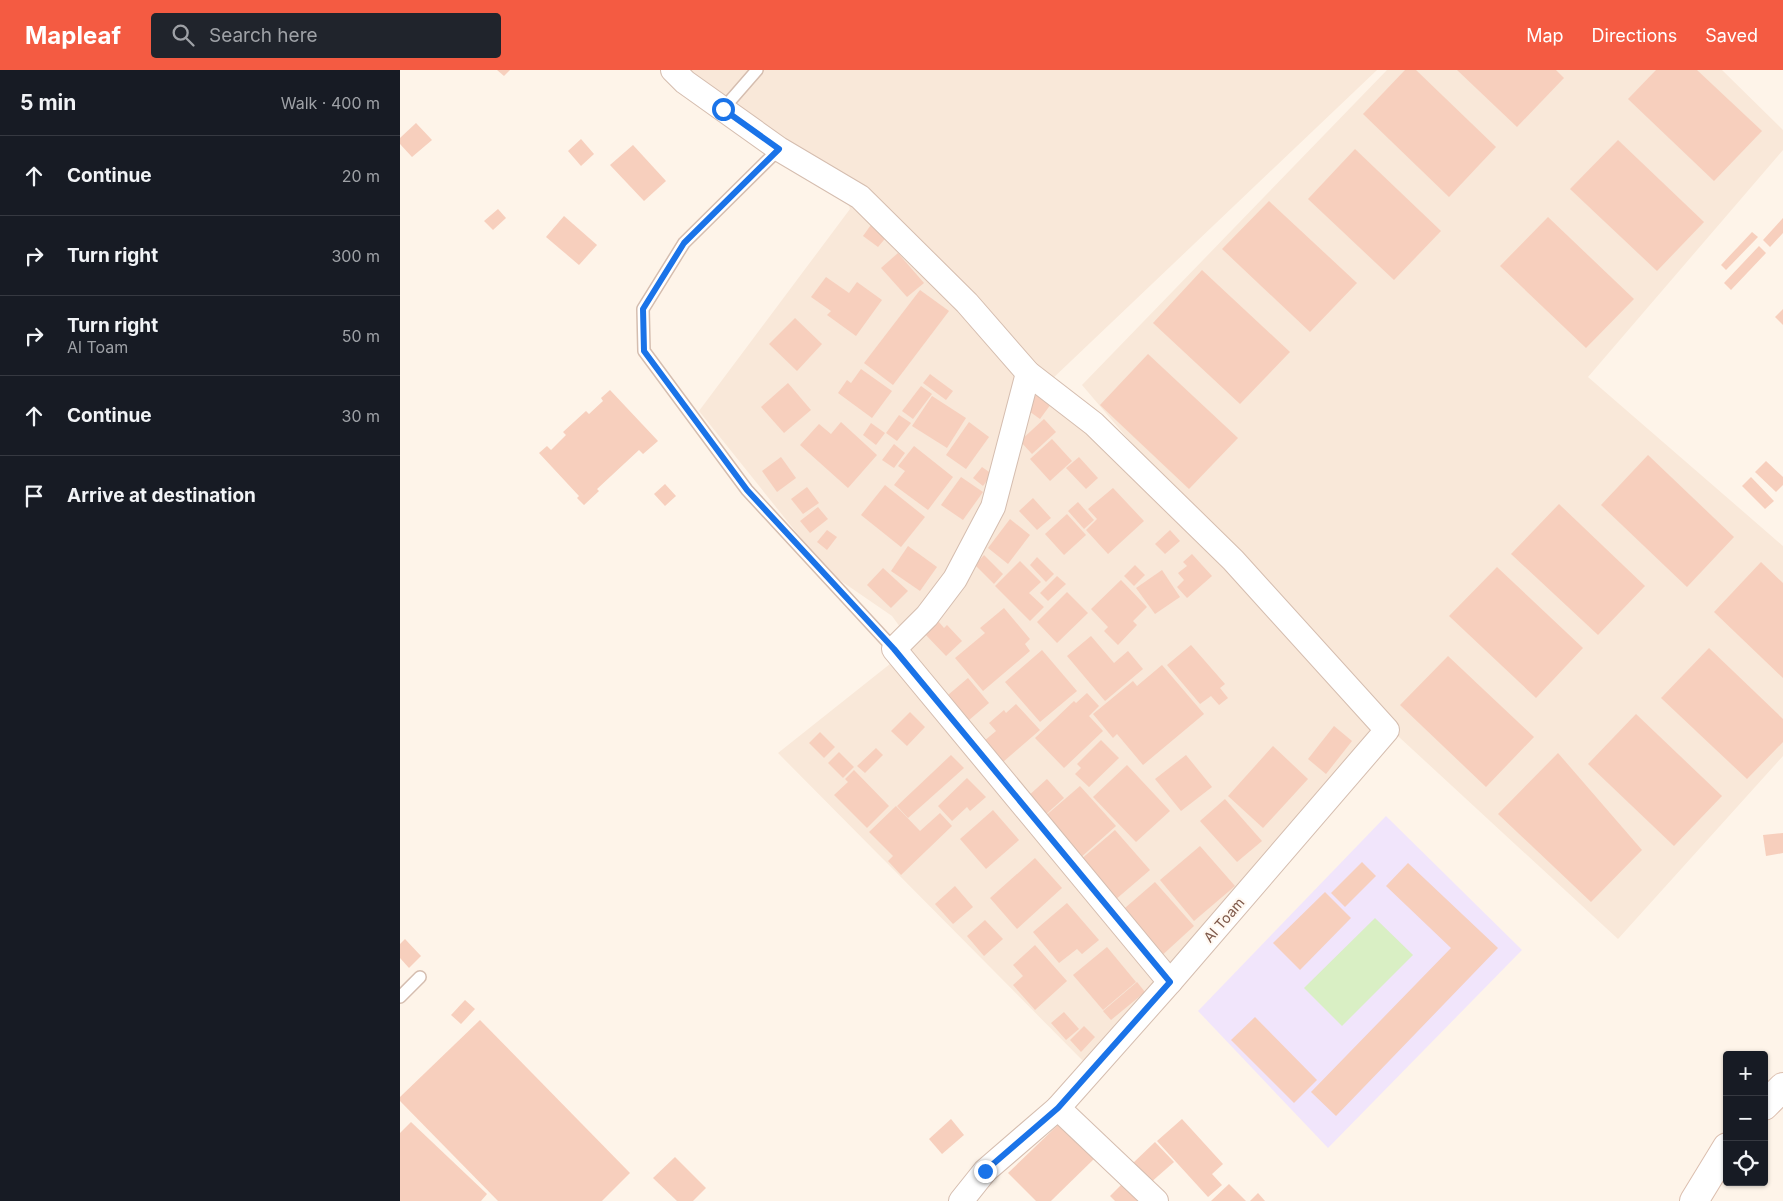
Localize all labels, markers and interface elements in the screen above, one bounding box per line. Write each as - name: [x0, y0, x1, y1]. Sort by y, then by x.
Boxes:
- search box: [151, 13, 501, 58]
- text: Mapleaf: [25, 21, 121, 50]
- icon: search: [169, 21, 197, 49]
- text: Search here: [209, 24, 318, 47]
- text: Map: [1526, 25, 1564, 46]
- text: Directions: [1592, 25, 1677, 46]
- text: Saved: [1705, 25, 1758, 46]
- text: 5 min: [20, 90, 76, 115]
- text: Walk · 400 m: [281, 93, 380, 113]
- route start: [712, 98, 735, 121]
- icon: ahead: [20, 162, 48, 190]
- text: Continue: [67, 164, 152, 187]
- text: 20 m: [342, 166, 380, 186]
- icon: right: [20, 242, 48, 270]
- text: Turn right: [67, 244, 158, 267]
- text: 300 m: [331, 246, 380, 266]
- text: Turn right: [67, 314, 158, 337]
- icon: right: [20, 322, 48, 350]
- text: 50 m: [342, 326, 380, 346]
- text: Al Toam: [67, 337, 128, 357]
- icon: ahead: [20, 402, 48, 430]
- text: Continue: [67, 404, 152, 427]
- text: 30 m: [342, 406, 380, 426]
- icon: arrive: [20, 482, 48, 510]
- text: Arrive at destination: [67, 484, 256, 507]
- street label: Al Toam: [1200, 894, 1248, 945]
- map controls: [1723, 1051, 1768, 1186]
- button: +: [1723, 1051, 1768, 1096]
- button: −: [1723, 1096, 1768, 1141]
- button: locate: [1723, 1141, 1768, 1186]
- route end: [974, 1160, 997, 1183]

